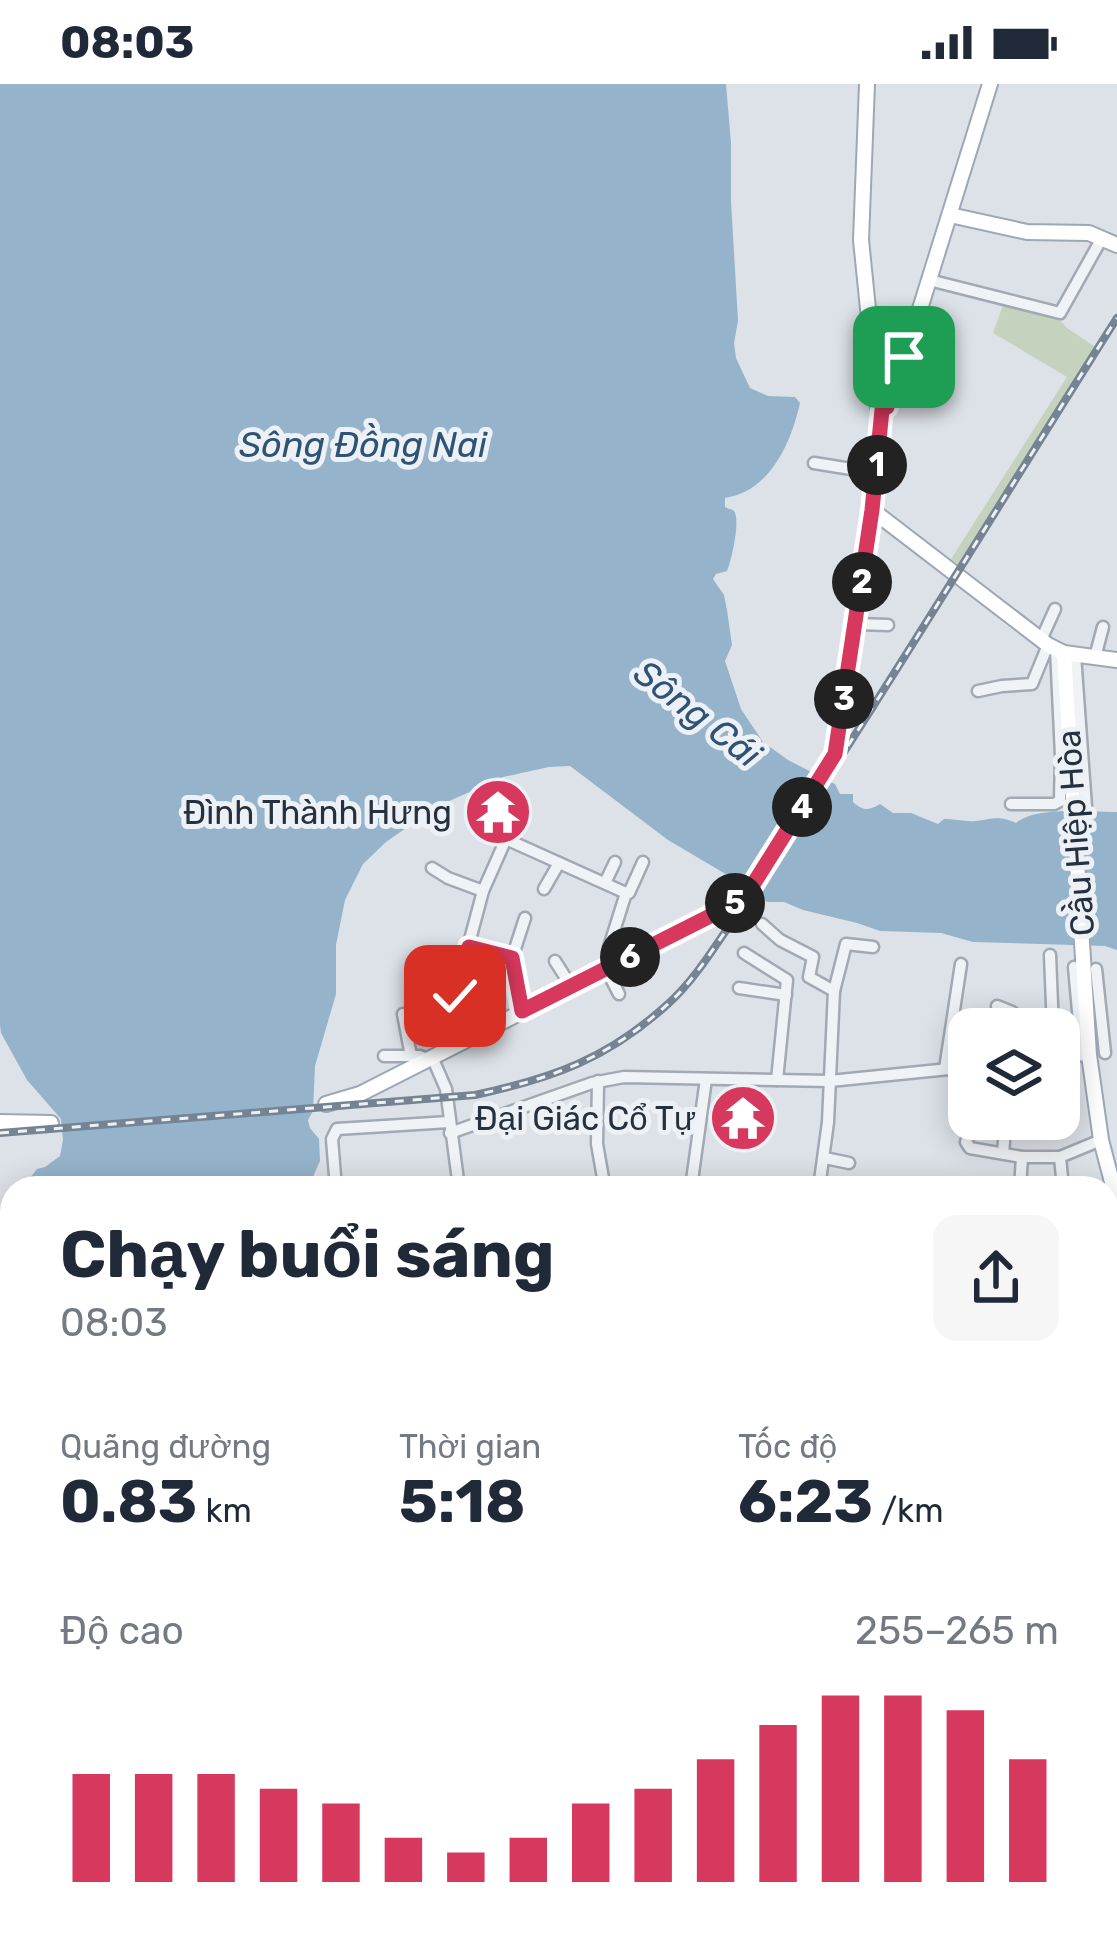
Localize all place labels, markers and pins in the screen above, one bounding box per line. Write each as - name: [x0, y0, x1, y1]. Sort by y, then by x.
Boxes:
- pin: [853, 306, 955, 408]
- pin: 1: [847, 435, 907, 495]
- pin: 2: [832, 552, 892, 612]
- pin: 3: [814, 669, 874, 729]
- temple icon: Đình Thành Hưng: [463, 777, 533, 847]
- pin: 4: [772, 777, 832, 837]
- place label: Đình Thành Hưng: [183, 793, 452, 832]
- pin: 5: [705, 873, 765, 933]
- pin: 6: [600, 927, 660, 987]
- pin: [404, 945, 506, 1047]
- temple icon: Đại Giác Cổ Tự: [708, 1083, 778, 1153]
- place label: Đại Giác Cổ Tự: [475, 1099, 696, 1138]

